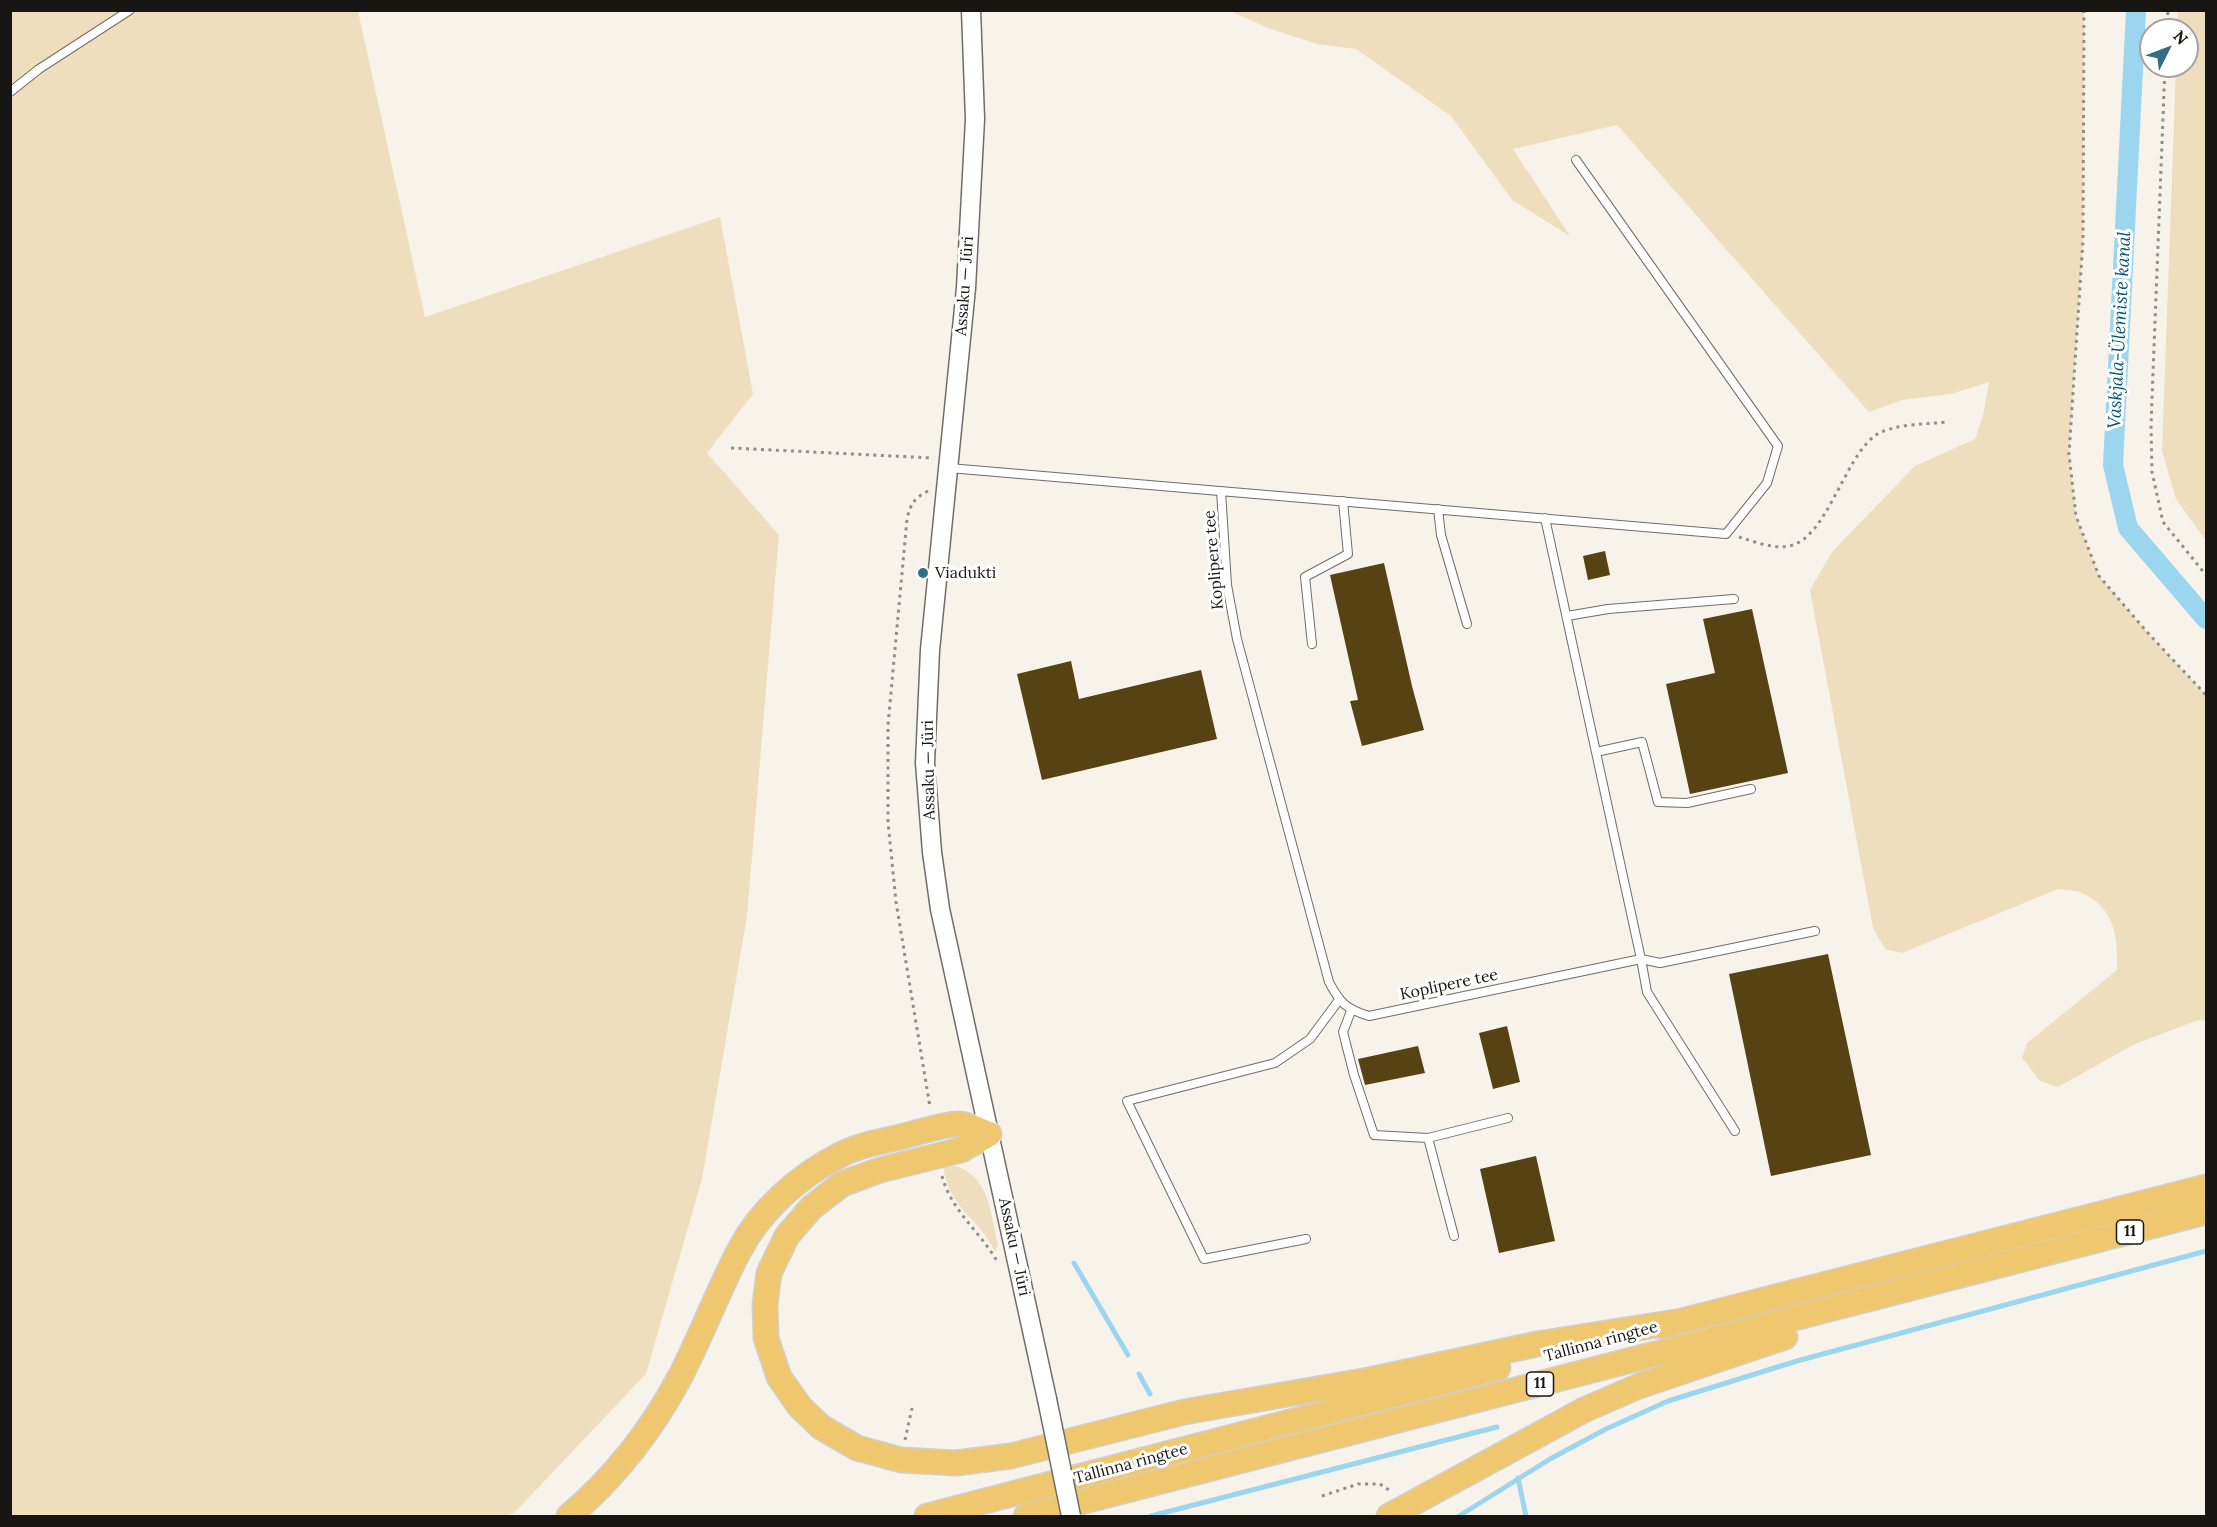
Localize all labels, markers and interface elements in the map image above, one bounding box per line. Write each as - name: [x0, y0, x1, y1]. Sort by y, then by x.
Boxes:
- north arrow: [2139, 18, 2199, 78]
- text: N: [2169, 26, 2192, 49]
- water label: Vaskjala-Ülemiste kanal: [2104, 231, 2136, 429]
- street label: Assaku — Jüri: [952, 235, 978, 337]
- street label: Koplipere tee: [1200, 509, 1228, 611]
- place label: Viadukti: [935, 563, 996, 583]
- marker: Viadukti: [916, 566, 930, 580]
- street label: Assaku — Jüri: [919, 720, 939, 820]
- street label: Koplipere tee: [1398, 965, 1500, 1005]
- street label: Assaku — Jüri: [994, 1196, 1034, 1298]
- road number: 11: [2116, 1220, 2144, 1244]
- street label: Tallinna ringtee: [1542, 1318, 1660, 1366]
- road number: 11: [1526, 1372, 1554, 1396]
- street label: Tallinna ringtee: [1072, 1440, 1190, 1488]

